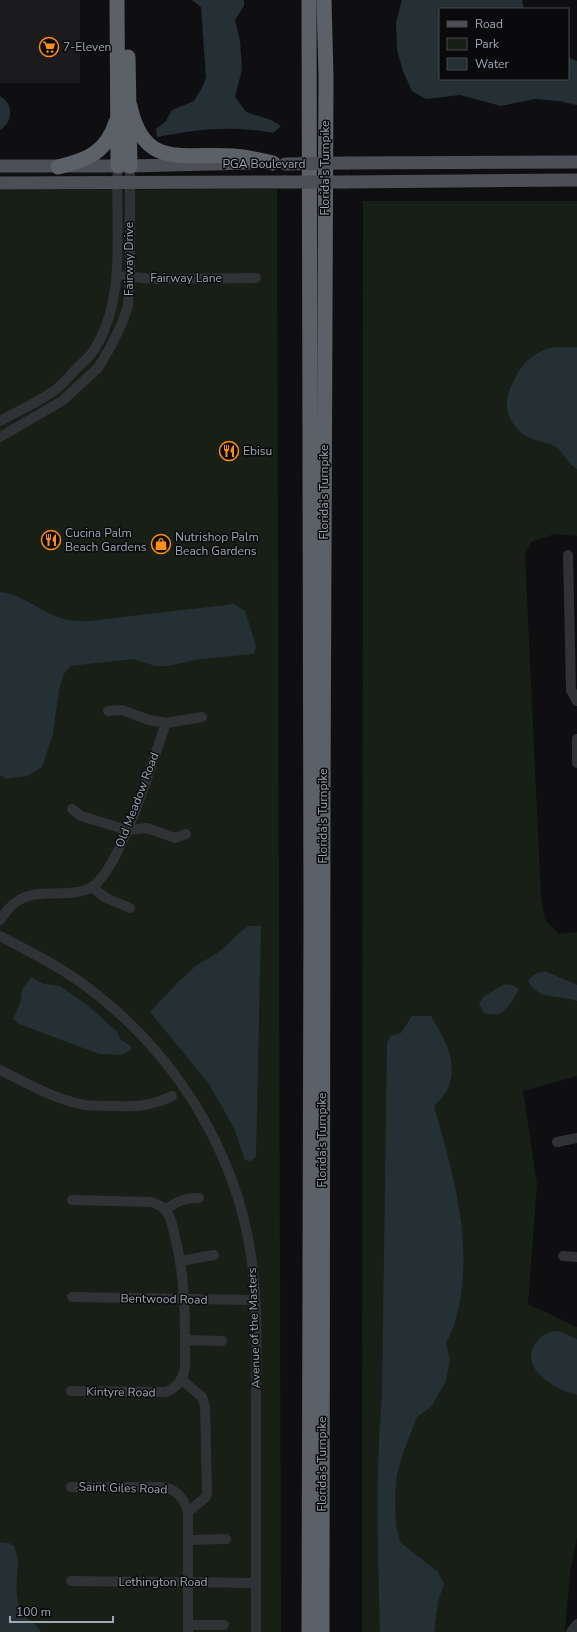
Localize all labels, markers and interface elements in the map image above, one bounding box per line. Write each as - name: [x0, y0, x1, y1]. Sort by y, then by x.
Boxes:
- legend: [439, 8, 569, 80]
- text: Road: [475, 16, 503, 32]
- supermarket icon: 7-Eleven: [38, 36, 60, 58]
- text: Park: [475, 36, 500, 52]
- place label: 7-Eleven: [63, 39, 111, 55]
- text: Water: [475, 56, 509, 72]
- street label: Florida's Turnpike: [317, 121, 333, 215]
- street label: PGA Boulevard: [223, 156, 306, 172]
- street label: Fairway Drive: [121, 222, 137, 296]
- street label: Fairway Lane: [150, 270, 222, 286]
- restaurant icon: Ebisu: [218, 440, 240, 462]
- place label: Ebisu: [243, 443, 272, 459]
- street label: Florida's Turnpike: [316, 445, 332, 539]
- place label: Cucina Palm Beach Gardens: [65, 525, 147, 555]
- restaurant icon: Cucina Palm Beach Gardens: [40, 529, 62, 551]
- place label: Nutrishop Palm Beach Gardens: [175, 529, 259, 559]
- shop icon: Nutrishop Palm Beach Gardens: [150, 533, 172, 555]
- street label: Old Meadow Road: [112, 750, 162, 850]
- street label: Florida's Turnpike: [315, 769, 331, 863]
- street label: Florida's Turnpike: [314, 1093, 330, 1187]
- street label: Avenue of the Masters: [244, 1267, 264, 1389]
- street label: Bentwood Road: [120, 1290, 208, 1308]
- street label: Kintyre Road: [86, 1383, 156, 1401]
- street label: Florida's Turnpike: [314, 1417, 330, 1511]
- street label: Saint Giles Road: [78, 1478, 168, 1498]
- street label: Lethington Road: [118, 1574, 208, 1590]
- scale bar: [10, 1598, 113, 1624]
- text: 100 m: [16, 1604, 51, 1620]

